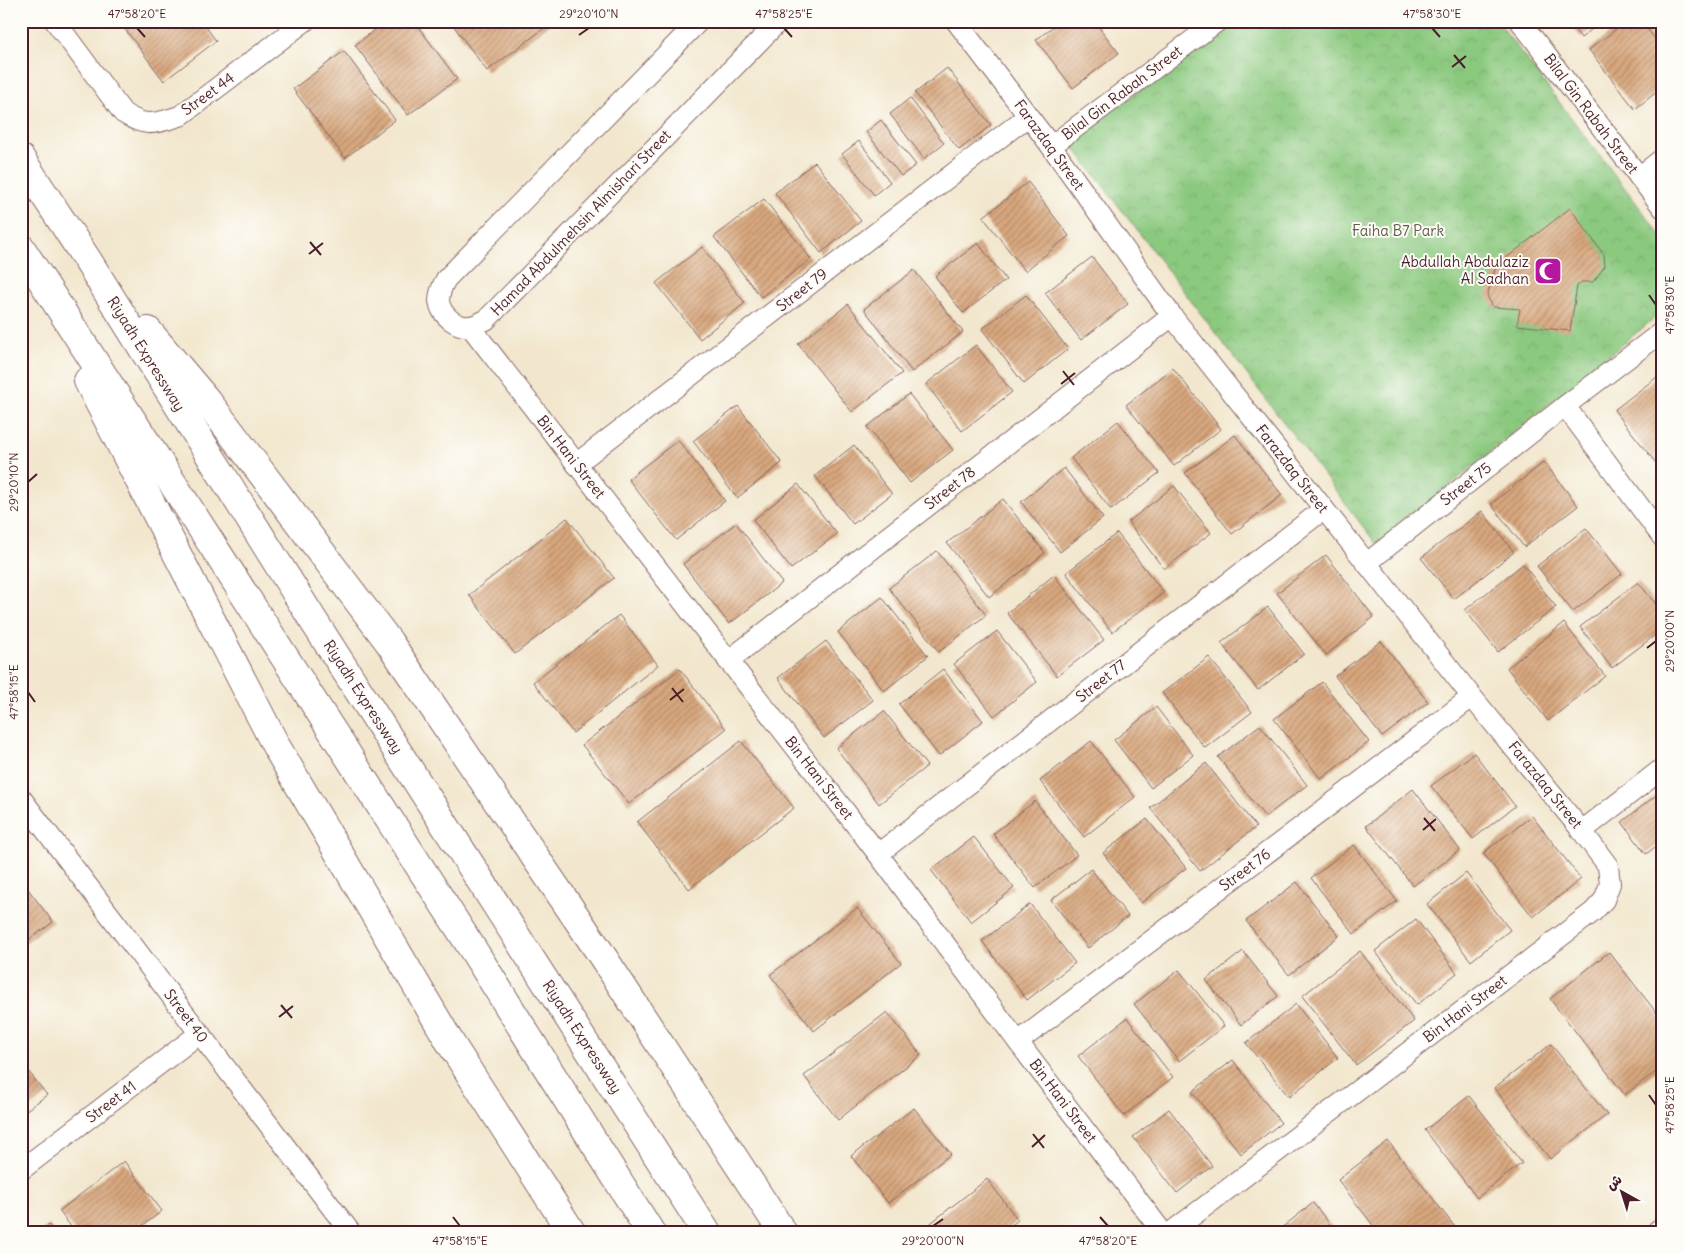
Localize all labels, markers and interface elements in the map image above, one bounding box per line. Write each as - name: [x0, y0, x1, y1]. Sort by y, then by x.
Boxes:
- text: 47°58'20"E: [108, 6, 166, 21]
- text: 29°20'10"N: [559, 6, 619, 21]
- text: 47°58'25"E: [755, 6, 813, 21]
- text: 47°58'30"E: [1403, 6, 1461, 21]
- street label: Bilal Gin Rabah Street: [1058, 41, 1186, 144]
- street label: Bilal Gin Rabah Street: [1540, 50, 1643, 178]
- street label: Street 44: [177, 68, 238, 119]
- street label: Farazdaq Street: [1010, 96, 1089, 194]
- street label: Hamad Abdulmehsin Almishari Street: [487, 126, 675, 320]
- park label: Faiha B7 Park: [1352, 221, 1444, 240]
- place label: Abdullah Abdulaziz Al Sadhan: [1401, 252, 1529, 288]
- mosque icon: Abdullah Abdulaziz Al Sadhan: [1533, 256, 1563, 286]
- street label: Street 79: [772, 264, 831, 315]
- text: 47°58'30"E: [1662, 276, 1677, 334]
- street label: Riyadh Expressway: [103, 293, 189, 415]
- street label: Bin Hani Street: [533, 411, 610, 502]
- street label: Farazdaq Street: [1252, 421, 1333, 517]
- text: 29°20'10"N: [6, 452, 21, 512]
- street label: Street 75: [1436, 458, 1495, 509]
- street label: Street 78: [920, 462, 979, 513]
- text: 29°20'00"N: [1662, 610, 1677, 672]
- street label: Riyadh Expressway: [320, 636, 407, 757]
- street label: Street 77: [1072, 655, 1130, 706]
- text: 47°58'15"E: [6, 664, 21, 720]
- street label: Bin Hani Street: [781, 732, 858, 823]
- street label: Farazdaq Street: [1504, 737, 1586, 832]
- street label: Street 76: [1215, 844, 1274, 895]
- street label: Bin Hani Street: [1419, 971, 1511, 1046]
- street label: Riyadh Expressway: [539, 976, 626, 1097]
- street label: Street 40: [160, 985, 213, 1046]
- street label: Bin Hani Street: [1026, 1055, 1101, 1147]
- text: 47°58'25"E: [1662, 1076, 1677, 1134]
- street label: Street 41: [82, 1077, 140, 1127]
- north arrow: [1596, 1166, 1646, 1216]
- text: ش: [1602, 1170, 1625, 1194]
- text: 47°58'15"E: [432, 1233, 488, 1248]
- text: 29°20'00"N: [902, 1233, 964, 1248]
- text: 47°58'20"E: [1079, 1233, 1137, 1248]

